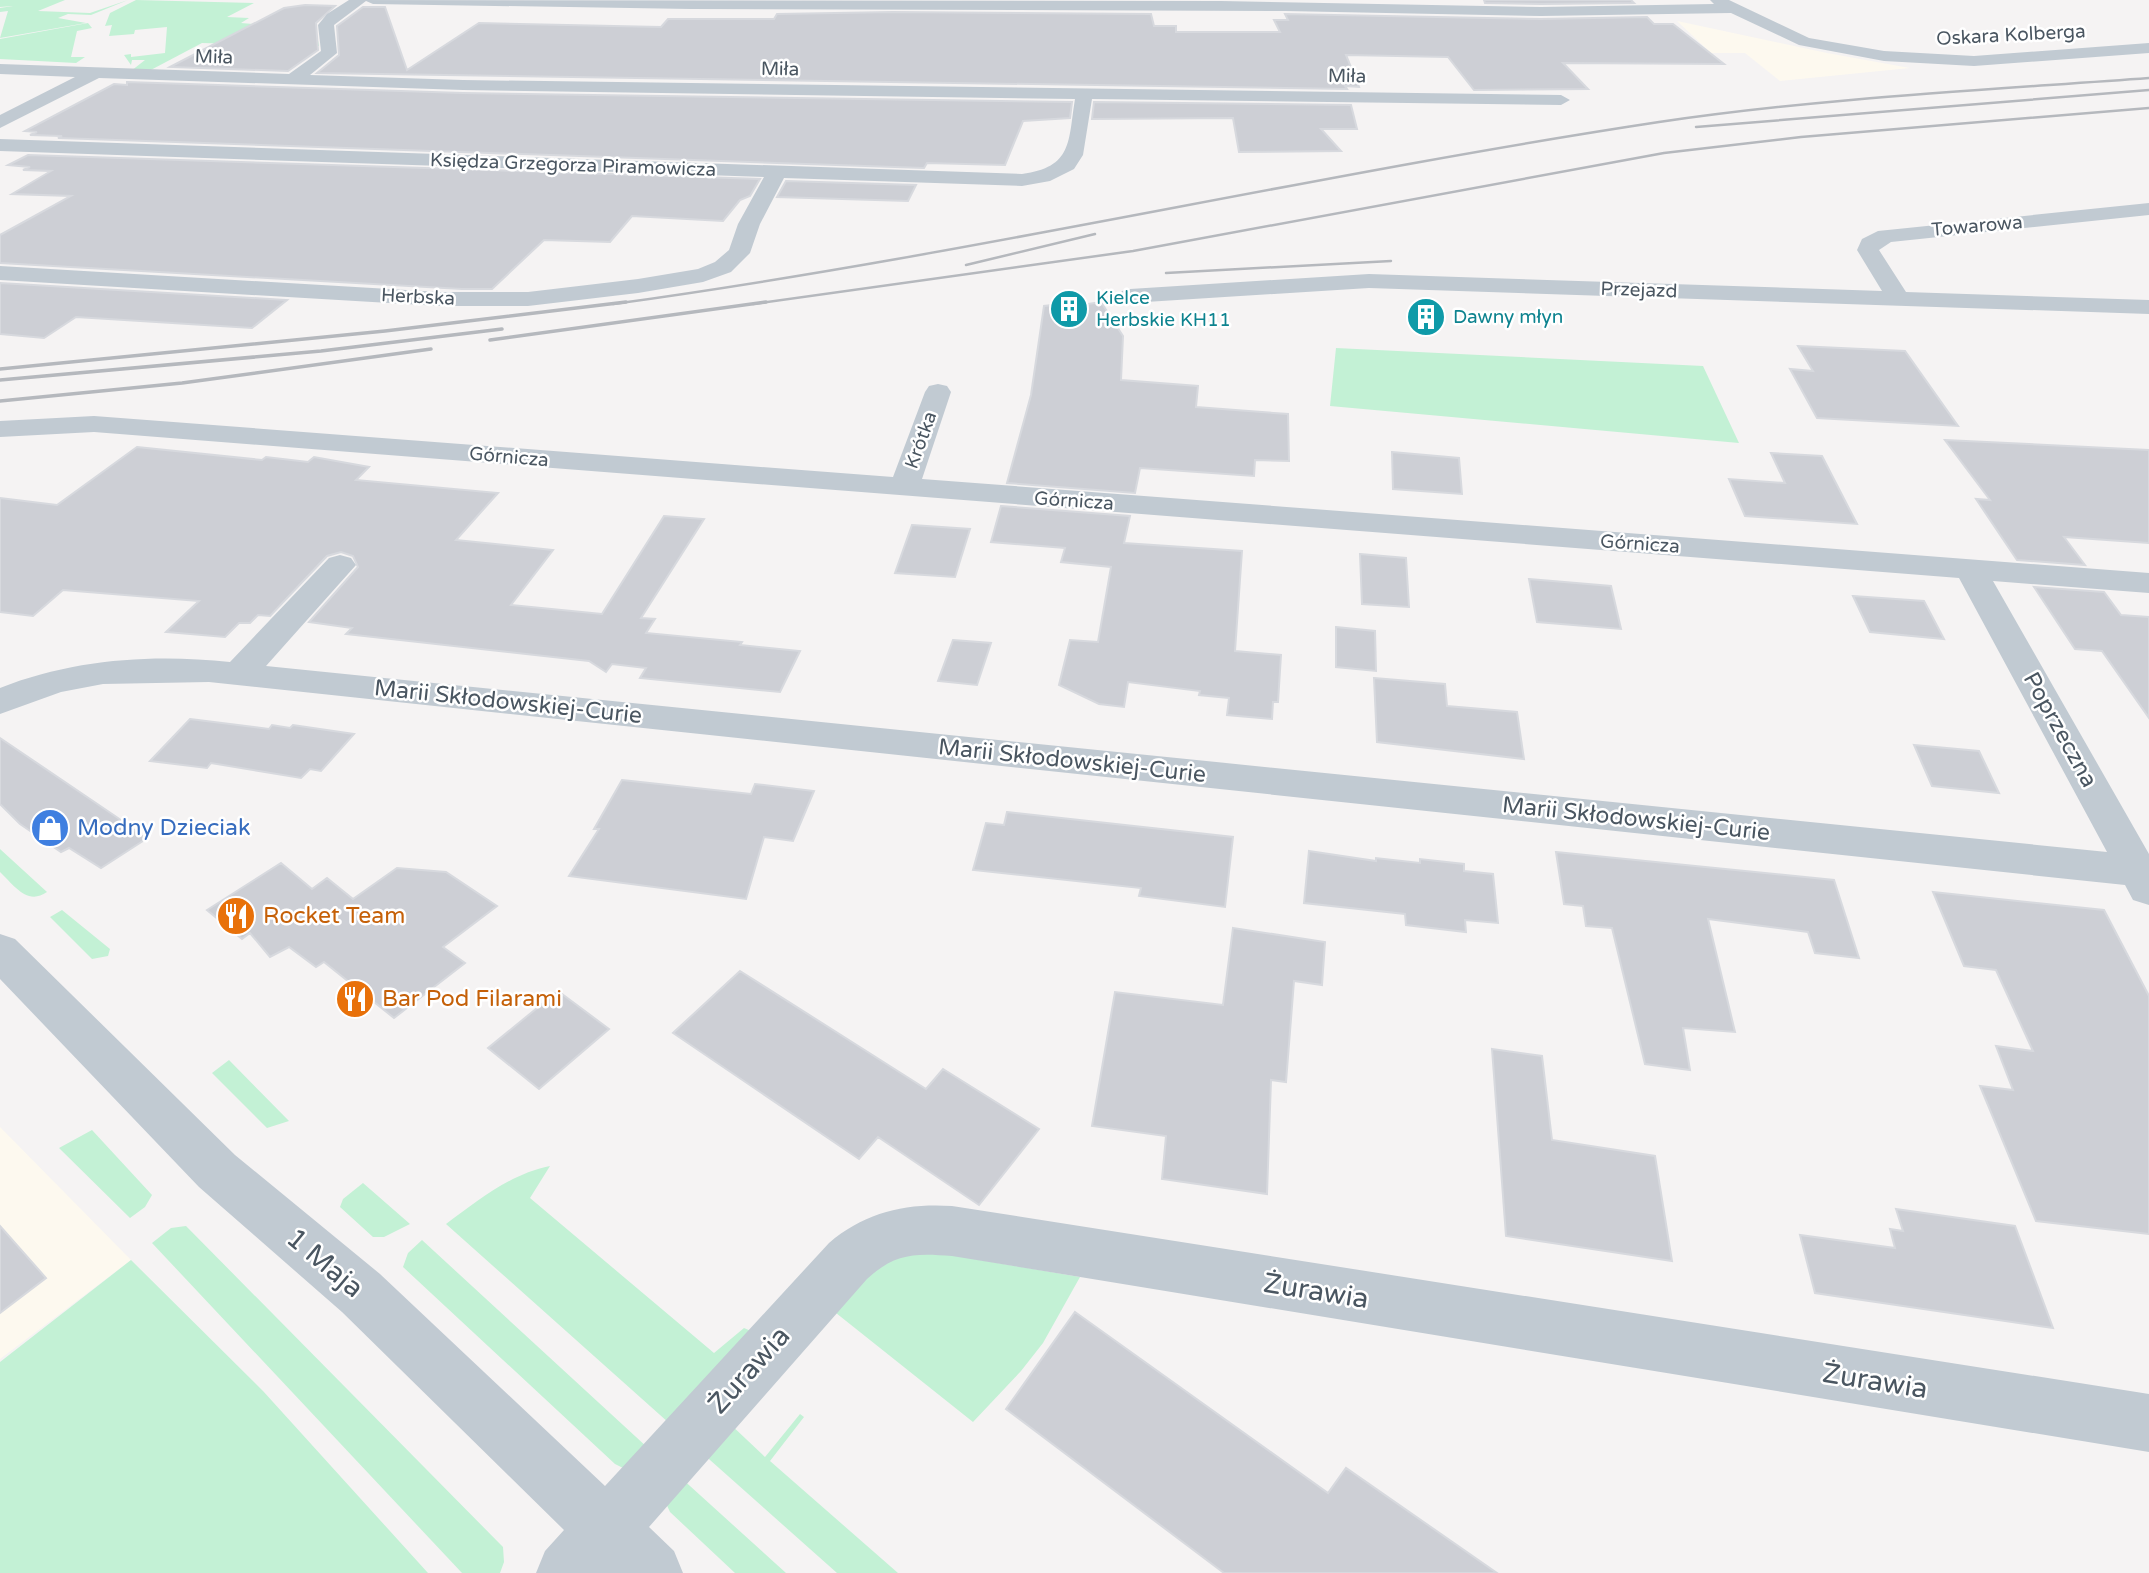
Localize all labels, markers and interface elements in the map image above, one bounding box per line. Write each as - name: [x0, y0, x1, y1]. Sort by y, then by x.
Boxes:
- street label: Oskara Kolberga: [1936, 20, 2086, 50]
- street label: Miła: [194, 45, 234, 69]
- street label: Miła: [761, 58, 799, 80]
- street label: Miła: [1328, 65, 1366, 87]
- street label: Księdza Grzegorza Piramowicza: [430, 149, 716, 181]
- street label: Towarowa: [1931, 211, 2023, 241]
- street label: Przejazd: [1600, 278, 1678, 302]
- street label: Herbska: [380, 284, 456, 310]
- place label: Kielce Herbskie KH11: [1096, 287, 1231, 331]
- building icon: Kielce Herbskie KH11: [1048, 288, 1090, 330]
- building icon: Dawny młyn: [1405, 296, 1447, 338]
- place label: Dawny młyn: [1453, 306, 1563, 328]
- street label: Krótka: [901, 408, 941, 472]
- street label: Górnicza: [468, 443, 550, 471]
- street label: Górnicza: [1033, 487, 1115, 515]
- street label: Górnicza: [1599, 530, 1681, 558]
- street label: Poprzeczna: [2017, 667, 2103, 793]
- street label: Marii Skłodowskiej-Curie: [373, 674, 643, 730]
- street label: Marii Skłodowskiej-Curie: [937, 733, 1207, 789]
- street label: Marii Skłodowskiej-Curie: [1501, 791, 1771, 847]
- shop icon: Modny Dzieciak: [29, 807, 71, 849]
- place label: Modny Dzieciak: [77, 814, 250, 842]
- restaurant icon: Rocket Team: [215, 895, 257, 937]
- place label: Rocket Team: [263, 902, 405, 930]
- restaurant icon: Bar Pod Filarami: [334, 978, 376, 1020]
- place label: Bar Pod Filarami: [382, 985, 562, 1013]
- street label: 1 Maja: [279, 1221, 371, 1305]
- street label: Żurawia: [1261, 1266, 1371, 1316]
- street label: Żurawia: [701, 1319, 797, 1421]
- street label: Żurawia: [1820, 1356, 1930, 1406]

